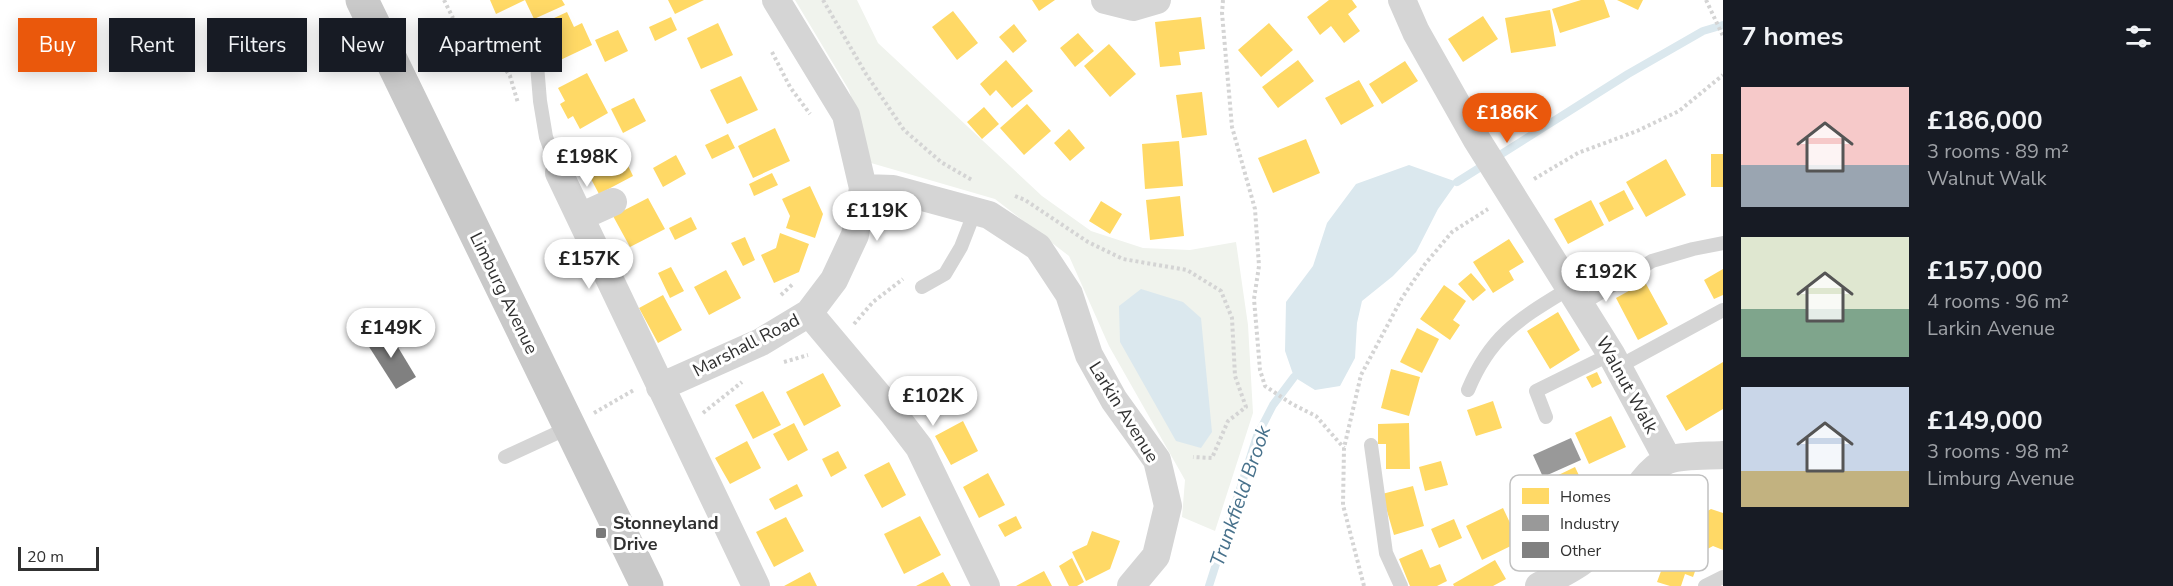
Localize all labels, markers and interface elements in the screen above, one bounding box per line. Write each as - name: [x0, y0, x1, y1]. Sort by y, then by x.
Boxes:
- chip: Buy: [18, 18, 97, 72]
- chip: Rent: [109, 18, 195, 72]
- chip: Filters: [207, 18, 307, 72]
- chip: New: [319, 18, 406, 72]
- chip: Apartment: [418, 18, 562, 72]
- text: 7 homes: [1741, 19, 1843, 54]
- icon: filters: [2122, 20, 2155, 53]
- pin: £186K: [1465, 93, 1549, 144]
- text: £186K: [1476, 99, 1538, 126]
- text: £186,000: [1927, 103, 2043, 138]
- icon: home: [1789, 111, 1861, 183]
- pin: £198K: [545, 137, 629, 188]
- text: 3 rooms · 89 m²: [1927, 138, 2069, 165]
- text: £198K: [556, 143, 618, 170]
- text: Walnut Walk: [1927, 165, 2047, 192]
- pin: £119K: [835, 191, 919, 242]
- text: £119K: [846, 197, 908, 224]
- street label: Limburg Avenue: [464, 228, 544, 358]
- pin: £157K: [547, 239, 631, 290]
- text: £157K: [558, 245, 620, 272]
- pin: £192K: [1564, 252, 1648, 303]
- text: £157,000: [1927, 253, 2043, 288]
- text: £192K: [1575, 258, 1637, 285]
- icon: home: [1789, 261, 1861, 333]
- text: 4 rooms · 96 m²: [1927, 288, 2069, 315]
- pin: £149K: [349, 308, 433, 359]
- street label: Marshall Road: [688, 308, 804, 382]
- text: £149K: [360, 314, 422, 341]
- text: Larkin Avenue: [1927, 315, 2055, 342]
- street label: Walnut Walk: [1590, 332, 1664, 439]
- street label: Larkin Avenue: [1083, 357, 1165, 467]
- pin: £102K: [891, 376, 975, 427]
- text: £102K: [902, 382, 964, 409]
- text: £149,000: [1927, 403, 2043, 438]
- icon: home: [1789, 411, 1861, 483]
- water label: Trunkfield Brook: [1204, 421, 1278, 570]
- text: 3 rooms · 98 m²: [1927, 438, 2069, 465]
- text: Limburg Avenue: [1927, 465, 2074, 492]
- legend: [1510, 475, 1708, 571]
- text: Homes: [1560, 486, 1611, 508]
- place label: Stonneyland Drive: [613, 511, 719, 556]
- text: Industry: [1560, 513, 1620, 535]
- marker: Stonneyland Drive: [594, 526, 608, 540]
- text: Other: [1560, 540, 1601, 562]
- scale bar: [18, 544, 99, 572]
- text: 20 m: [27, 546, 64, 568]

